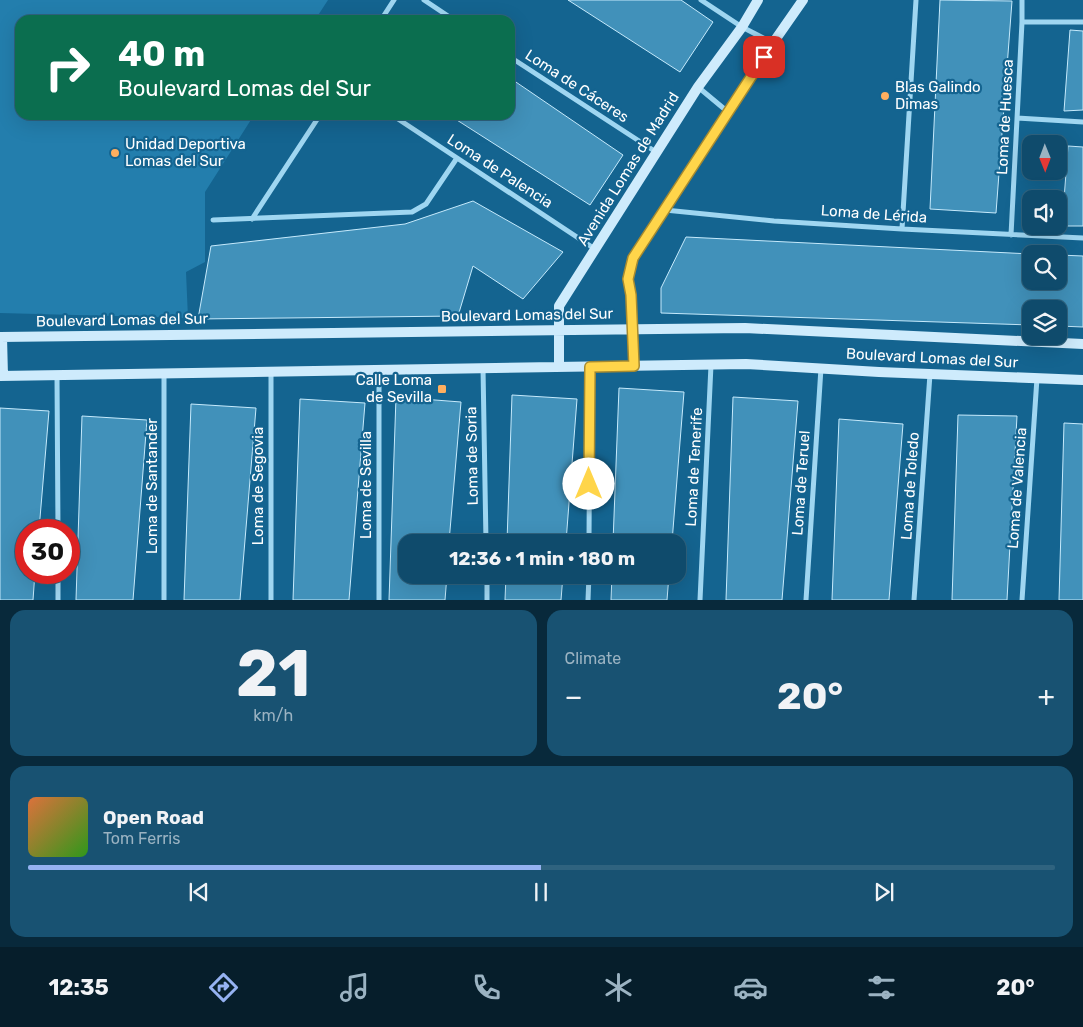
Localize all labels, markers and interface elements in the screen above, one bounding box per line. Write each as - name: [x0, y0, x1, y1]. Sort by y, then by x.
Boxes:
- text: 40 m: [118, 33, 205, 75]
- icon: right: [35, 35, 100, 100]
- pin: [743, 36, 785, 78]
- icon: arrive: [750, 43, 778, 71]
- street label: Loma de Cáceres: [522, 46, 632, 126]
- street label: Loma de Huesca: [993, 59, 1017, 175]
- text: Boulevard Lomas del Sur: [118, 75, 371, 102]
- place label: Blas Galindo Dimas: [895, 78, 981, 113]
- street label: Avenida Lomas de Madrid: [573, 89, 683, 249]
- marker: Blas Galindo Dimas: [879, 90, 891, 102]
- street label: Loma de Palencia: [444, 130, 556, 212]
- place label: Unidad Deportiva Lomas del Sur: [125, 135, 246, 170]
- north arrow: [1022, 135, 1068, 180]
- map controls: [1022, 135, 1067, 345]
- marker: Unidad Deportiva Lomas del Sur: [109, 147, 121, 159]
- button: sound: [1022, 190, 1067, 235]
- street label: Loma de Lérida: [820, 201, 928, 227]
- button: search: [1022, 245, 1067, 290]
- button: layers: [1022, 300, 1067, 345]
- street label: Boulevard Lomas del Sur: [441, 304, 614, 326]
- street label: Boulevard Lomas del Sur: [36, 309, 209, 331]
- street label: Boulevard Lomas del Sur: [845, 345, 1019, 372]
- place label: Calle Loma de Sevilla: [356, 371, 432, 406]
- marker: Calle Loma de Sevilla: [436, 383, 448, 395]
- street label: Loma de Soria: [462, 406, 482, 506]
- street label: Loma de Tenerife: [682, 407, 706, 527]
- street label: Loma de Santander: [143, 418, 161, 554]
- street label: Loma de Segovia: [249, 427, 267, 545]
- street label: Loma de Valencia: [1004, 427, 1030, 549]
- street label: Loma de Teruel: [788, 430, 814, 536]
- street label: Loma de Sevilla: [357, 431, 375, 539]
- street label: Loma de Toledo: [897, 431, 923, 541]
- position arrow: [562, 457, 614, 509]
- speed limit sign: 30: [15, 519, 80, 584]
- text: 12:36 · 1 min · 180 m: [449, 547, 635, 570]
- text: 21: [236, 635, 311, 712]
- text: Climate: [565, 649, 621, 668]
- text: 20°: [777, 673, 843, 719]
- text: −: [565, 680, 583, 713]
- text: +: [1038, 680, 1055, 713]
- text: km/h: [253, 706, 293, 725]
- text: Open Road: [103, 806, 204, 829]
- text: Tom Ferris: [103, 829, 180, 848]
- icon: previous: [185, 878, 213, 906]
- icon: pause: [527, 878, 555, 906]
- icon: next: [870, 878, 898, 906]
- icon: directions: [206, 970, 241, 1005]
- icon: music: [337, 970, 372, 1005]
- icon: phone: [469, 970, 504, 1005]
- icon: climate: [601, 970, 636, 1005]
- icon: car: [733, 970, 768, 1005]
- icon: filters: [864, 970, 899, 1005]
- text: 12:35: [48, 974, 109, 1001]
- text: 20°: [996, 974, 1035, 1001]

